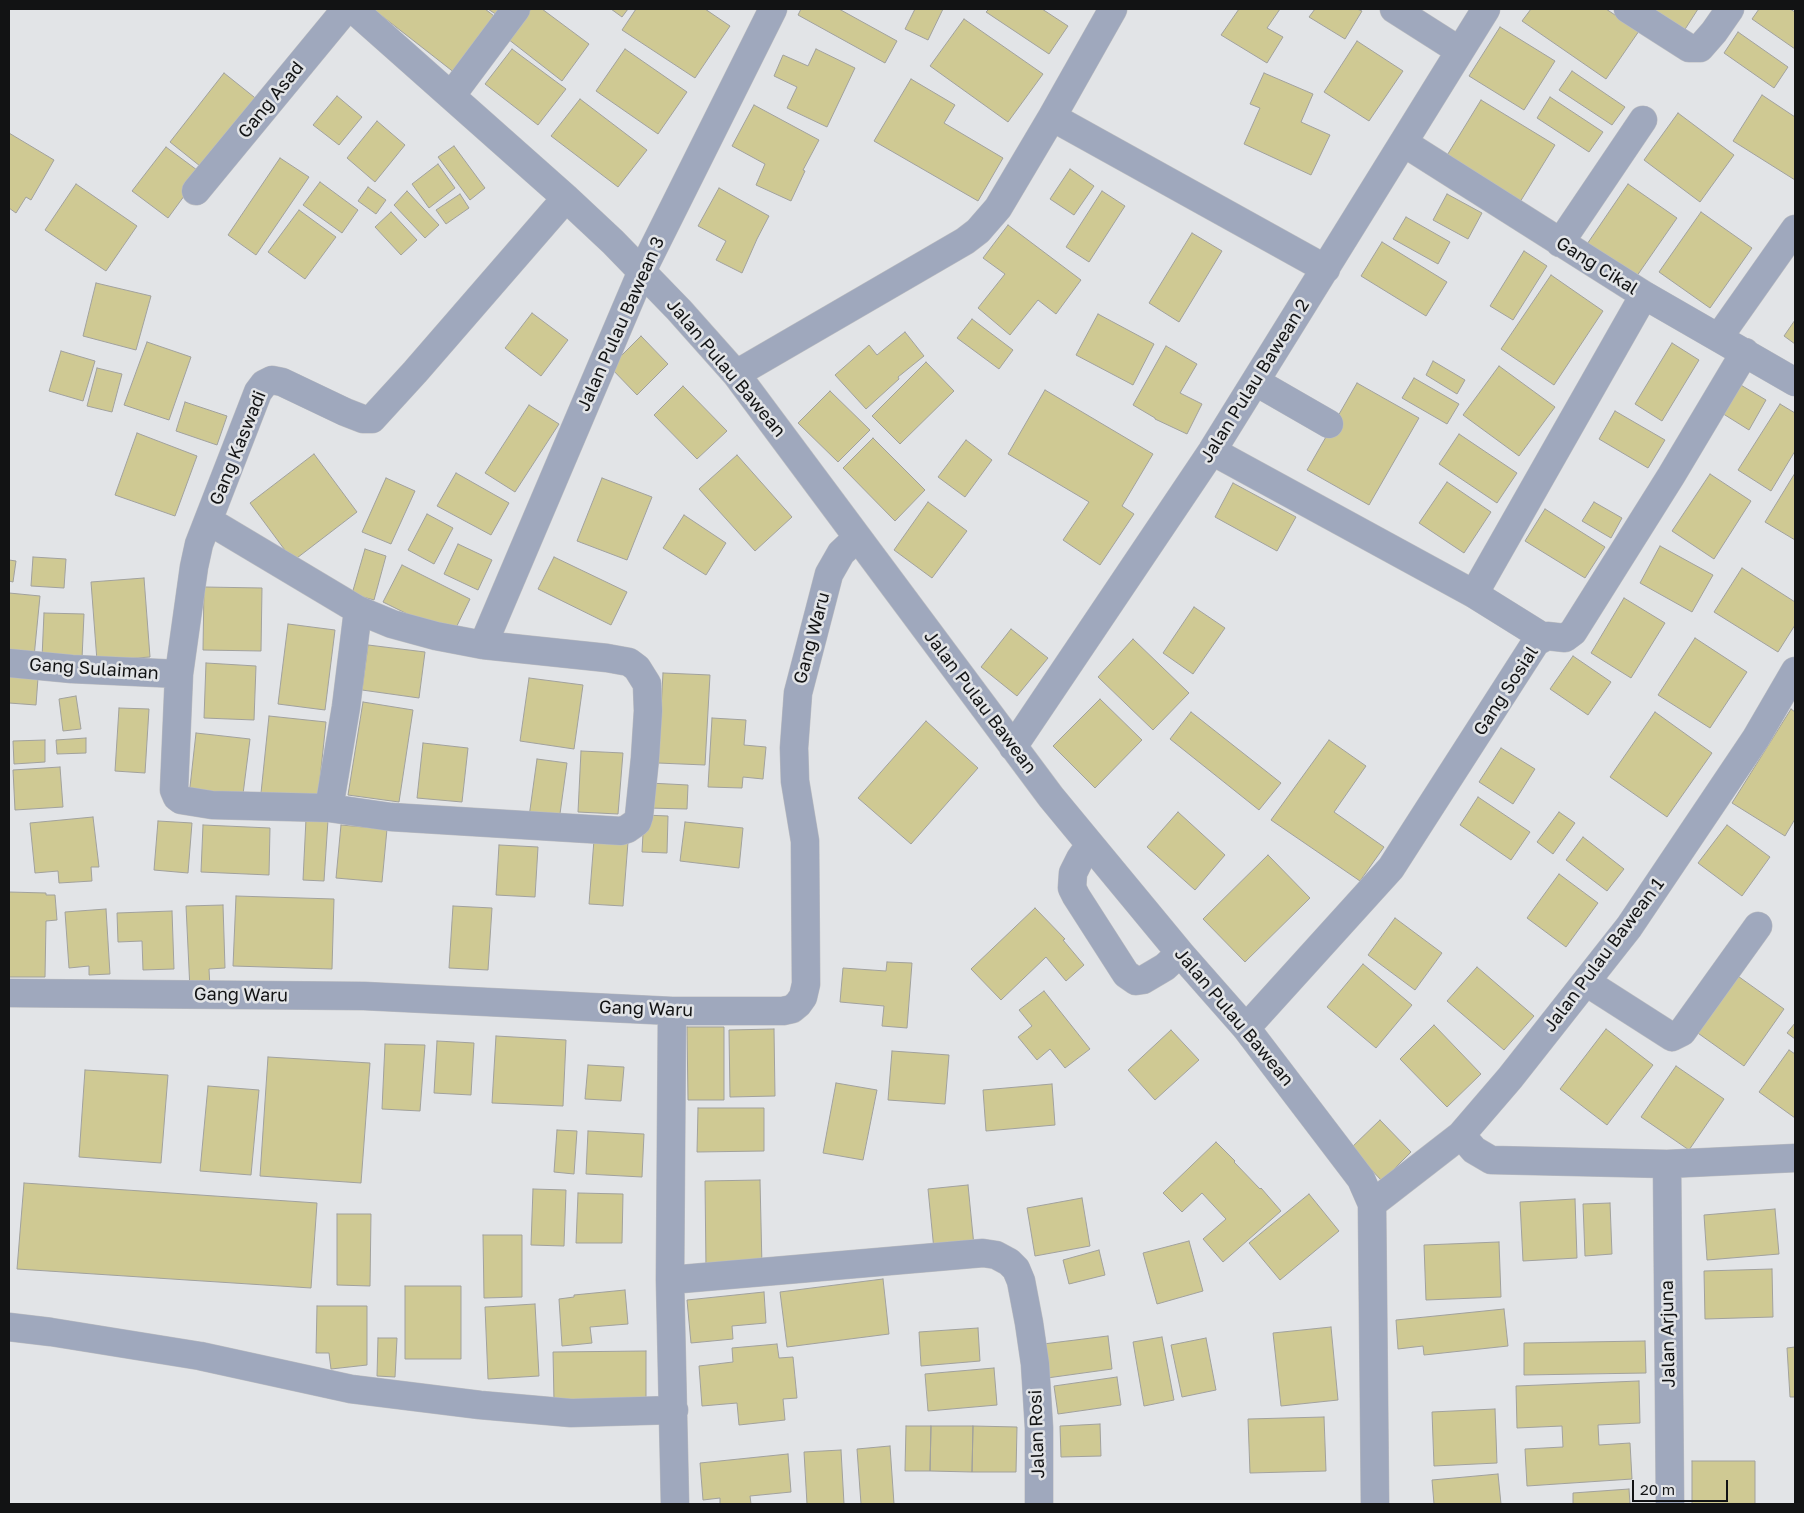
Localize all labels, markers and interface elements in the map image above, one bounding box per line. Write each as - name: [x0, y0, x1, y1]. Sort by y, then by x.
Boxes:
- street label: Gang Asad: [234, 57, 308, 143]
- street label: Gang Cikal: [1552, 232, 1642, 300]
- street label: Jalan Pulau Bawean 3: [573, 233, 669, 415]
- street label: Jalan Pulau Bawean: [662, 294, 790, 442]
- street label: Jalan Pulau Bawean 2: [1196, 295, 1314, 467]
- street label: Gang Kaswadi: [205, 388, 271, 508]
- street label: Gang Waru: [789, 590, 835, 686]
- street label: Jalan Pulau Bawean: [919, 626, 1041, 778]
- street label: Gang Sosial: [1469, 642, 1543, 740]
- street label: Gang Sulaiman: [28, 654, 160, 684]
- street label: Jalan Pulau Bawean 1: [1539, 874, 1669, 1036]
- street label: Jalan Pulau Bawean: [1170, 943, 1298, 1091]
- street label: Gang Waru: [194, 983, 288, 1007]
- street label: Gang Waru: [599, 997, 693, 1021]
- street label: Jalan Arjuna: [1656, 1280, 1680, 1388]
- street label: Jalan Rosi: [1025, 1389, 1049, 1479]
- scale bar: [1634, 1470, 1730, 1502]
- text: 20 m: [1640, 1480, 1675, 1498]

